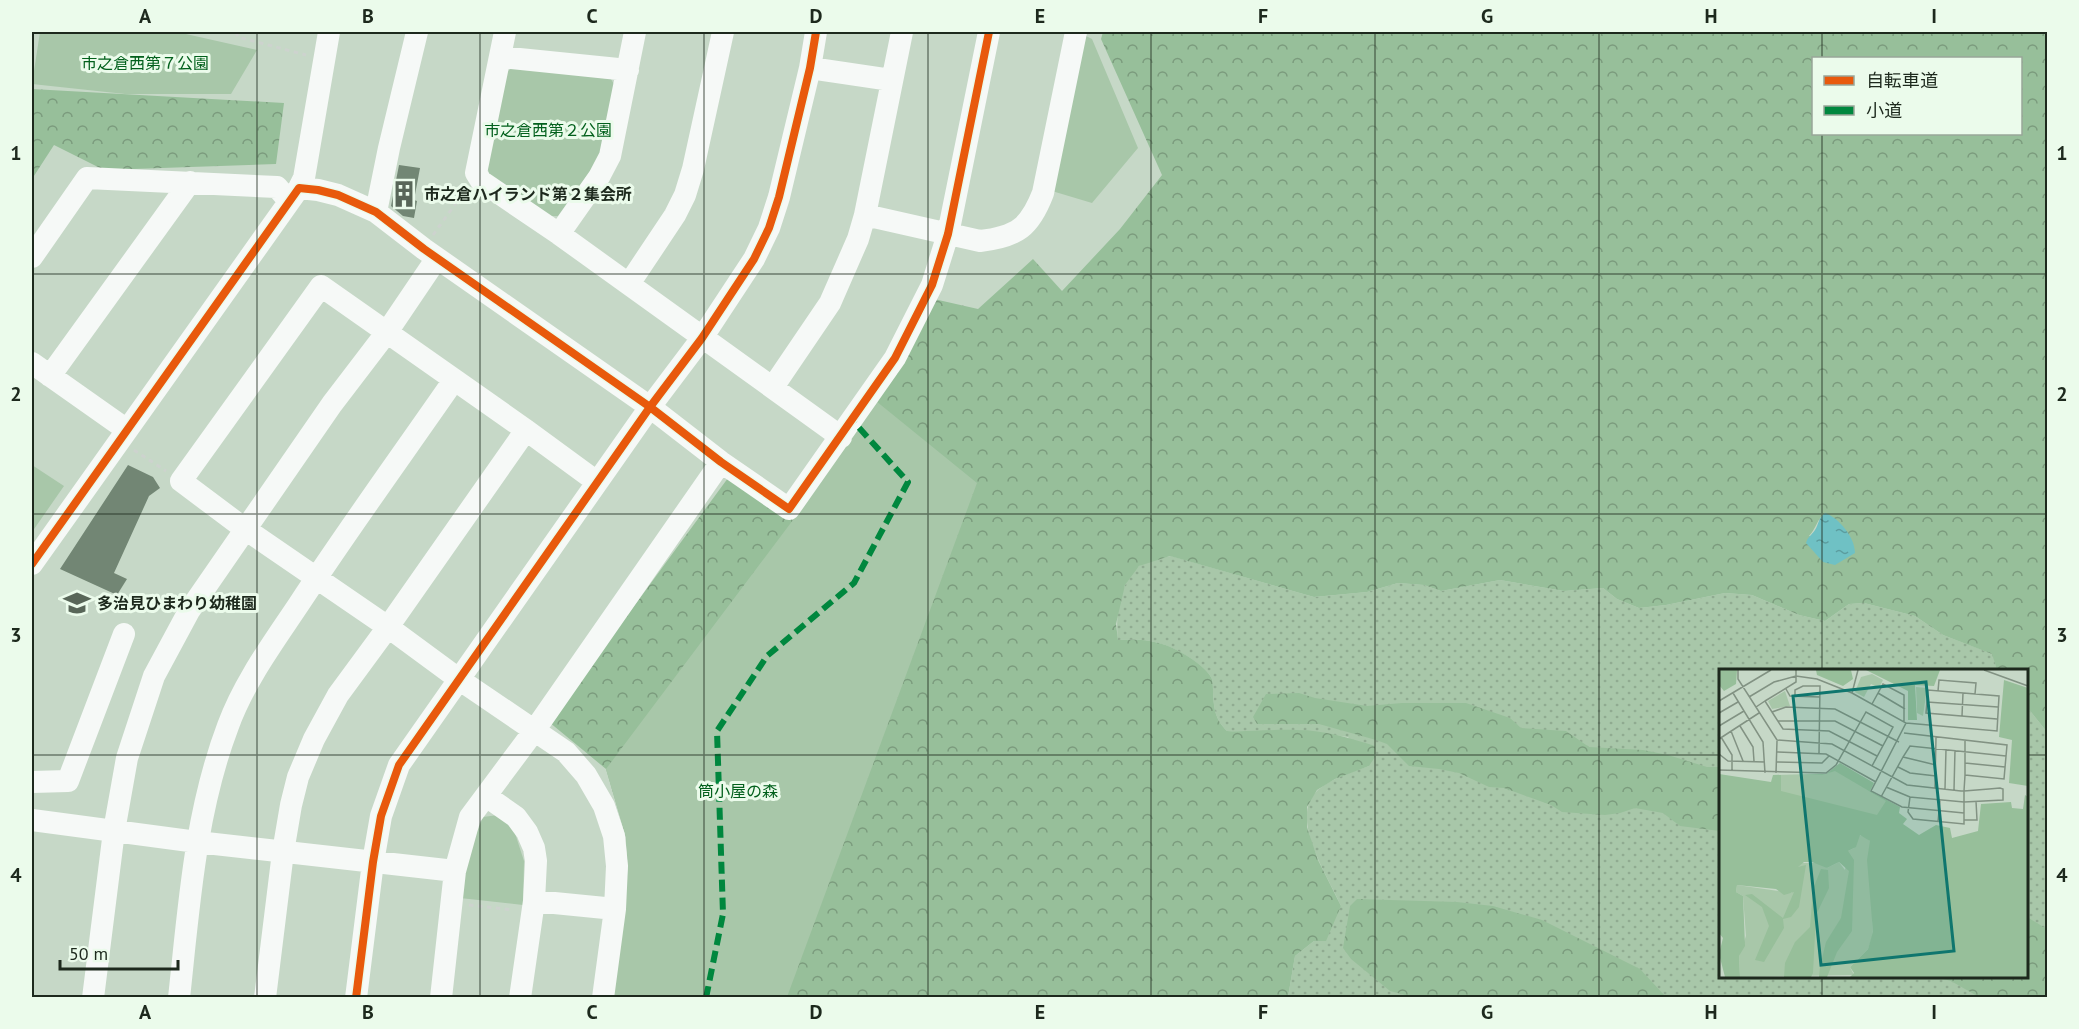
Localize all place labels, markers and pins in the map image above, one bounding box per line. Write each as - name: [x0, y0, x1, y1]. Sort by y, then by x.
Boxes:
- building icon: 市之倉ハイランド第２集会所: [389, 179, 419, 209]
- place label: 市之倉ハイランド第２集会所: [424, 184, 632, 204]
- school or university icon: 多治見ひまわり幼稚園: [62, 588, 92, 618]
- place label: 多治見ひまわり幼稚園: [97, 593, 257, 613]

